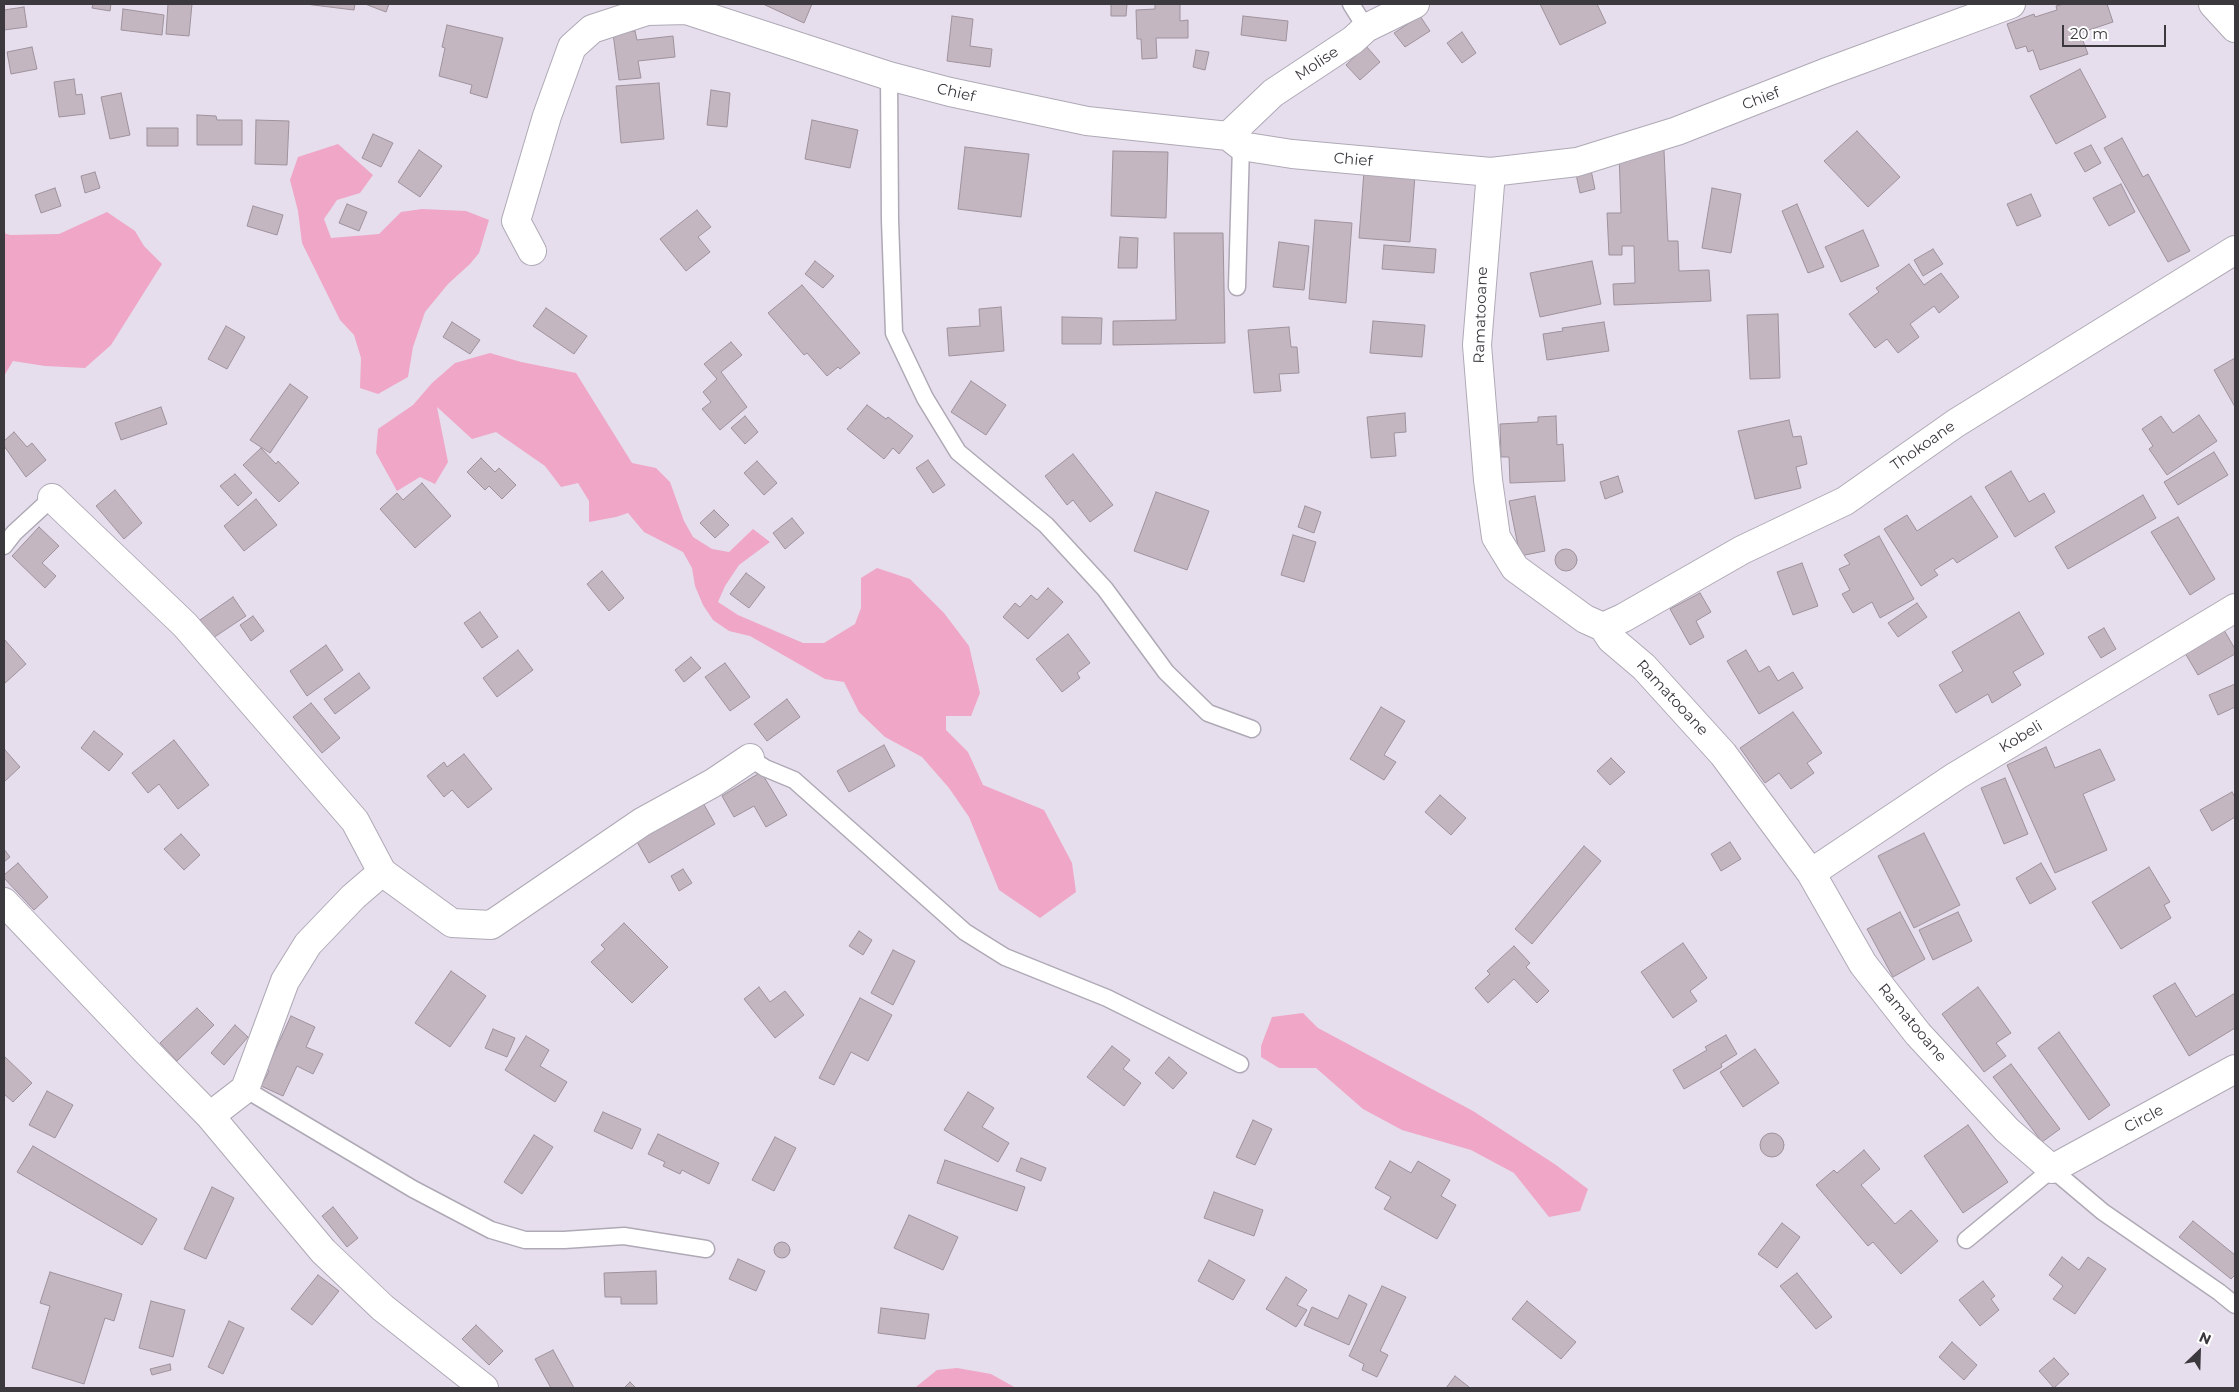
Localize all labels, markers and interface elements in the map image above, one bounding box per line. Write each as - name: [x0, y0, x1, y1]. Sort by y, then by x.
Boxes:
- scale bar: [2064, 15, 2168, 47]
- text: 20 m: [2070, 24, 2108, 43]
- street label: Molise: [1292, 43, 1342, 85]
- street label: Chief: [935, 80, 977, 106]
- street label: Chief: [1740, 84, 1782, 114]
- street label: Chief: [1333, 149, 1373, 171]
- street label: Ramatooane: [1470, 266, 1492, 364]
- street label: Thokoane: [1887, 417, 1959, 475]
- street label: Ramatooane: [1632, 656, 1712, 740]
- street label: Kobeli: [1996, 717, 2046, 757]
- street label: Ramatooane: [1874, 980, 1950, 1066]
- street label: Circle: [2121, 1101, 2167, 1137]
- north arrow: [2174, 1327, 2224, 1377]
- text: N: [2196, 1328, 2214, 1349]

